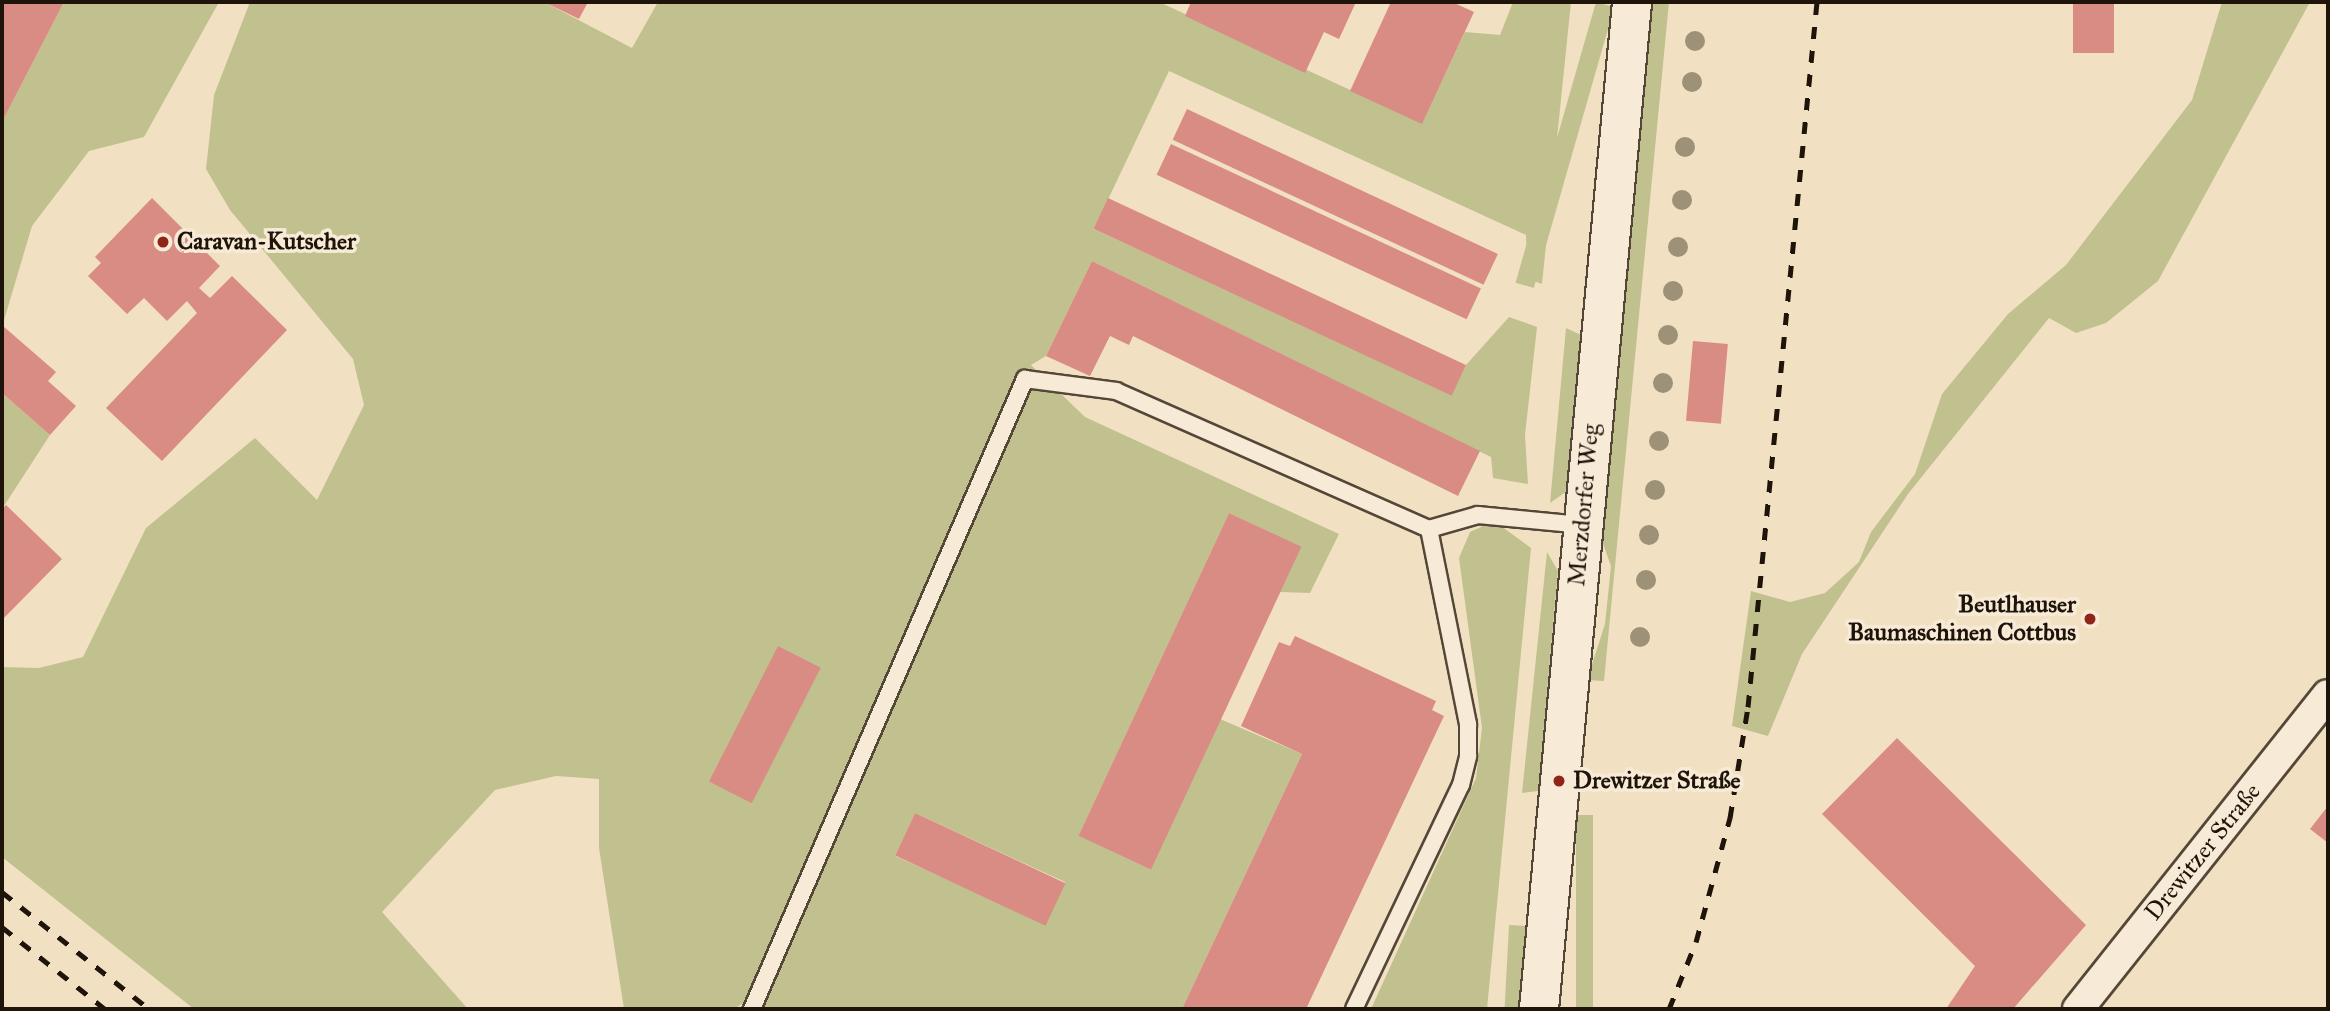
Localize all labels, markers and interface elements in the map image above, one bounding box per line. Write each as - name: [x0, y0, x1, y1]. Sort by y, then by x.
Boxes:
- place label: Caravan-Kutscher: [177, 228, 356, 256]
- marker: Caravan-Kutscher: [155, 234, 171, 250]
- street label: Merzdorfer Weg: [1563, 423, 1605, 587]
- place label: Beutlhauser Baumaschinen Cottbus: [1848, 591, 2076, 647]
- marker: Beutlhauser Baumaschinen Cottbus: [2082, 611, 2098, 627]
- place label: Drewitzer Straße: [1573, 767, 1741, 795]
- marker: Drewitzer Straße: [1551, 773, 1567, 789]
- street label: Drewitzer Straße: [2139, 778, 2267, 926]

